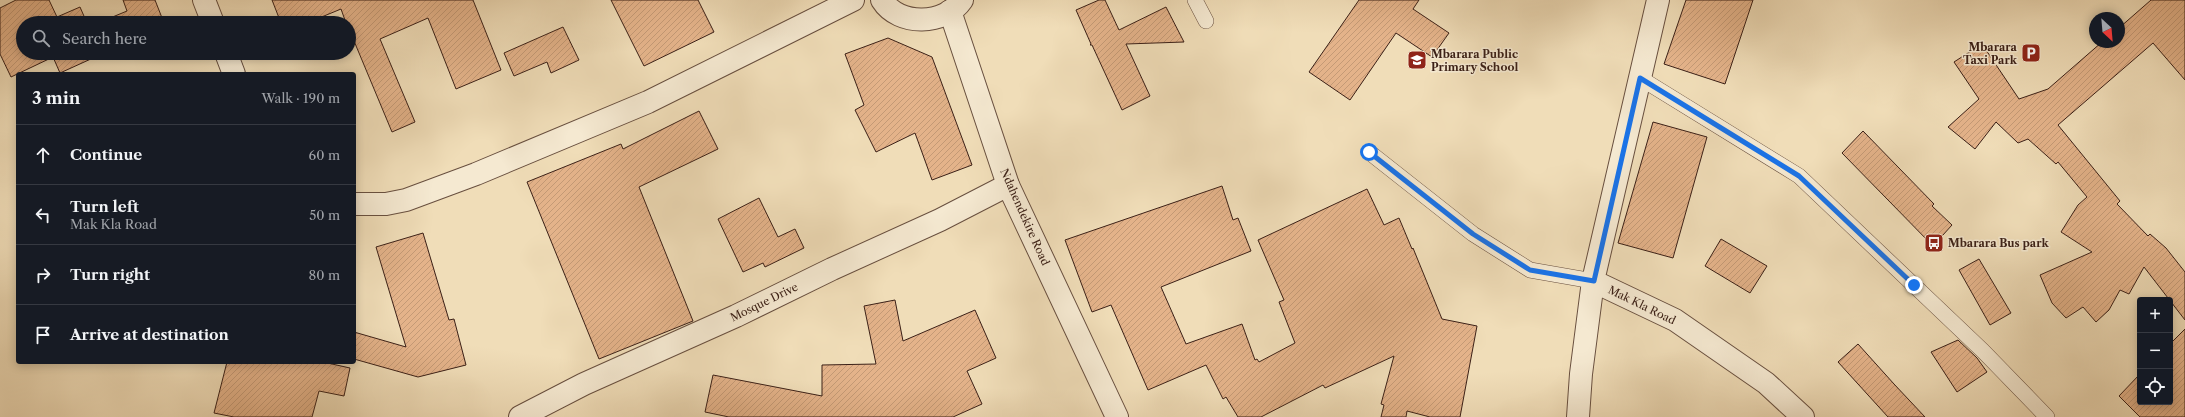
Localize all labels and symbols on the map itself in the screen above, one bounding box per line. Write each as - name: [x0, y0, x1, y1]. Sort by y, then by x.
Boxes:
- north arrow: [2089, 12, 2125, 48]
- place label: Mbarara Taxi Park: [1963, 40, 2018, 67]
- parking icon: Mbarara Taxi Park: [2020, 42, 2042, 64]
- place label: Mbarara Public Primary School: [1431, 47, 1518, 74]
- school or university icon: Mbarara Public Primary School: [1406, 49, 1428, 71]
- route start: [1360, 143, 1378, 161]
- street label: Ndahendekire Road: [997, 166, 1053, 268]
- bus stop icon: Mbarara Bus park: [1923, 232, 1945, 254]
- place label: Mbarara Bus park: [1948, 236, 2050, 250]
- route end: [1905, 276, 1923, 294]
- street label: Mosque Drive: [728, 280, 800, 324]
- street label: Mak Kla Road: [1606, 283, 1678, 328]

